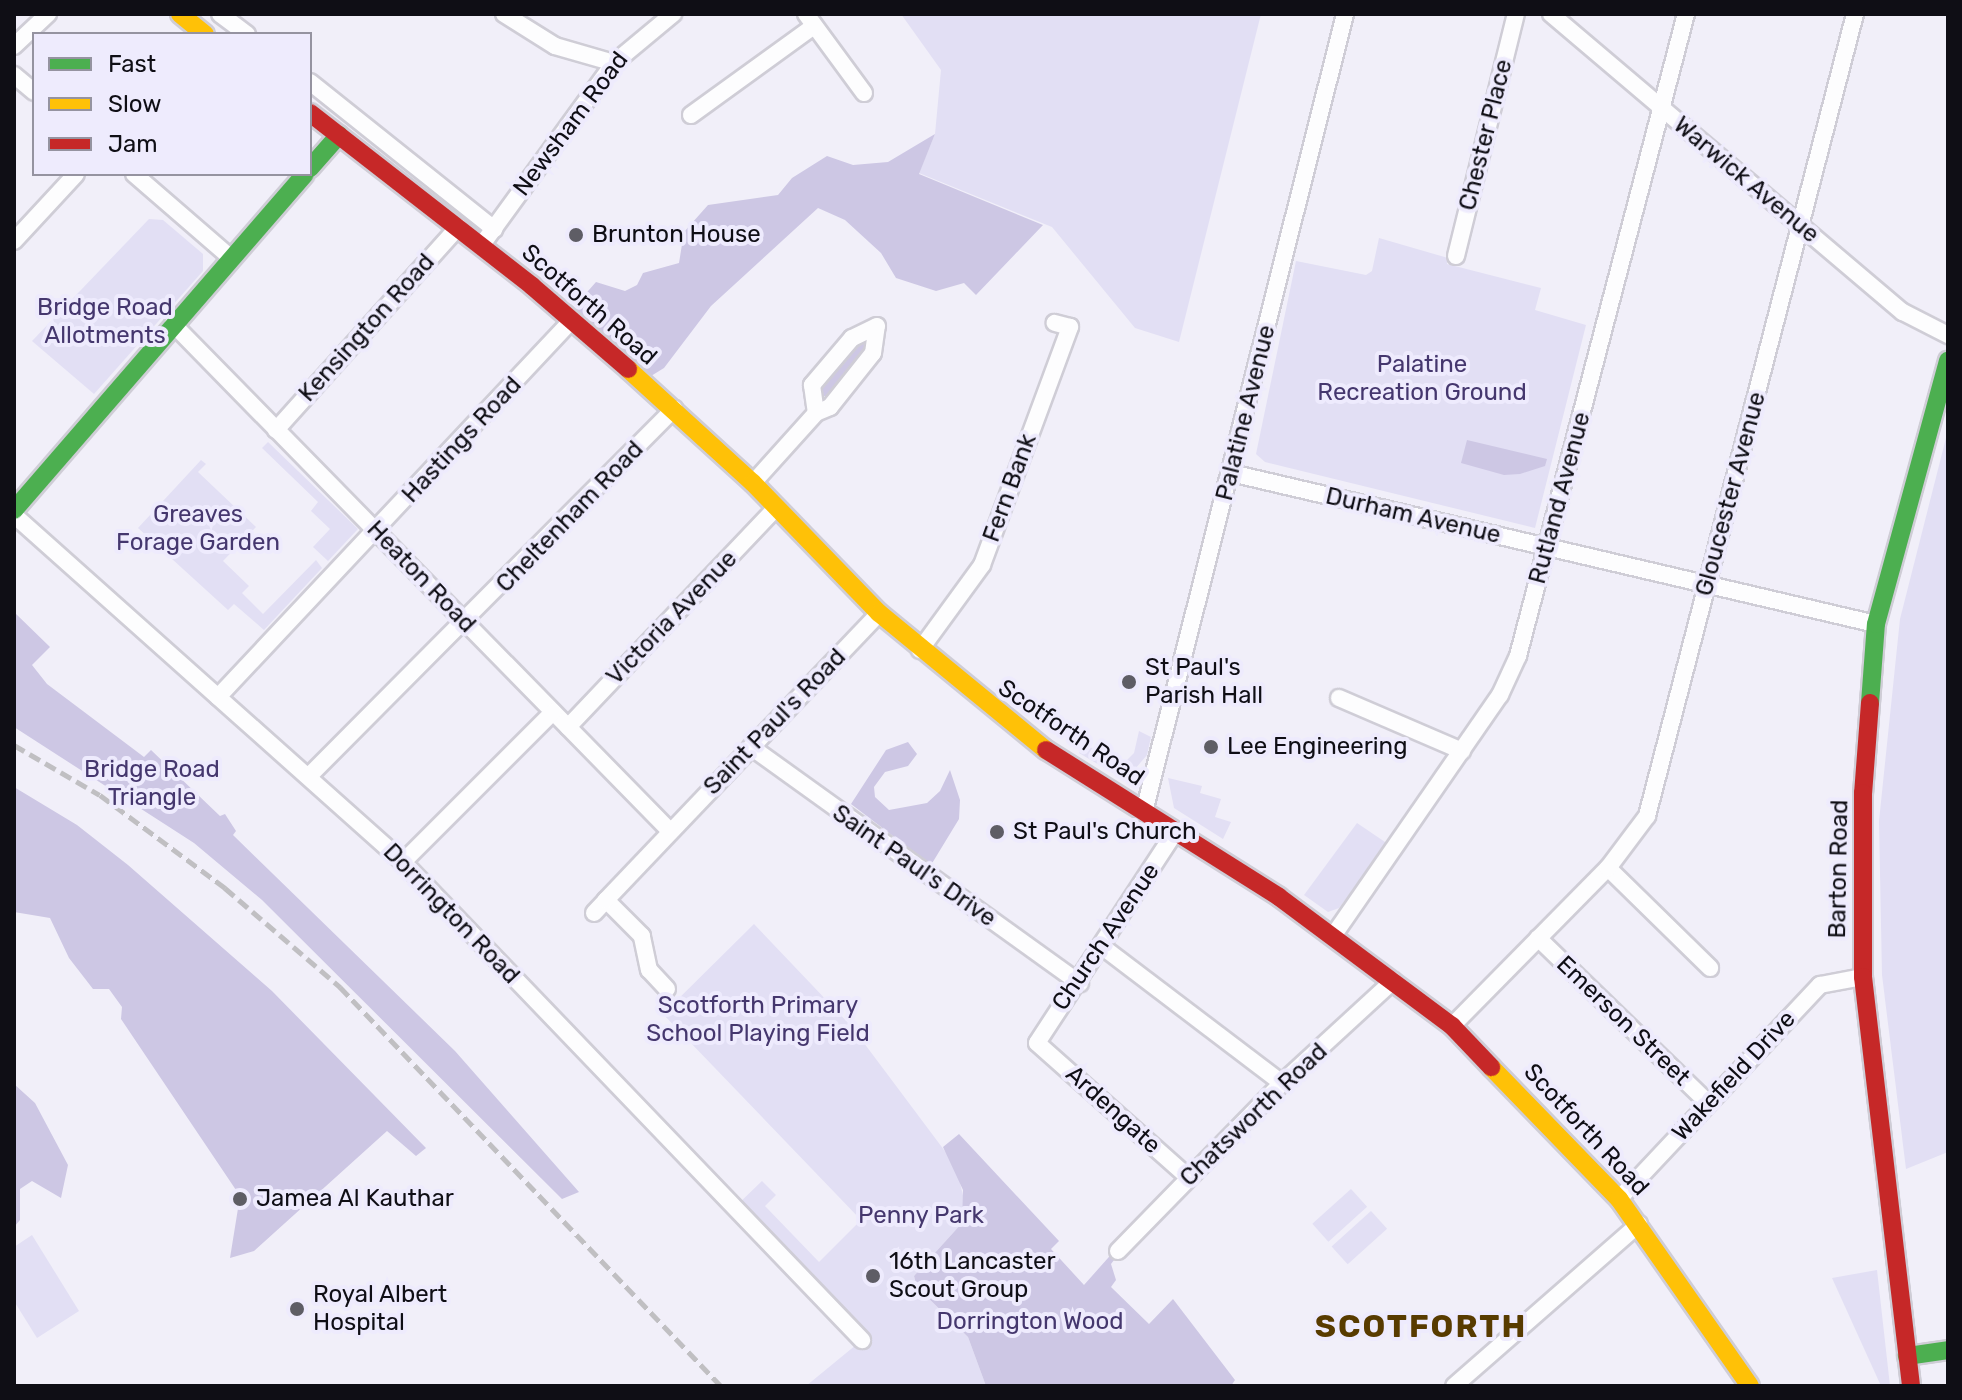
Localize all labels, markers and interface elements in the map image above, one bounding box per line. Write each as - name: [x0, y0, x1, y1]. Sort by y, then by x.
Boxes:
- legend: [32, 32, 312, 176]
- street label: Newsham Road: [507, 46, 635, 202]
- text: Fast: [108, 50, 156, 78]
- street label: Chester Place: [1453, 56, 1519, 214]
- text: Slow: [108, 90, 161, 118]
- street label: Warwick Avenue: [1667, 111, 1825, 249]
- text: Jam: [108, 130, 158, 158]
- place label: Brunton House: [592, 221, 761, 249]
- marker: Brunton House: [567, 226, 585, 244]
- street label: Scotforth Road: [515, 238, 663, 372]
- street label: Kensington Road: [293, 248, 441, 408]
- park label: Bridge Road Allotments: [37, 294, 173, 350]
- street label: Palatine Avenue: [1210, 322, 1282, 504]
- park label: Palatine Recreation Ground: [1317, 351, 1527, 407]
- street label: Hastings Road: [396, 371, 528, 509]
- street label: Gloucester Avenue: [1690, 388, 1772, 600]
- street label: Rutland Avenue: [1523, 409, 1597, 587]
- street label: Fern Bank: [977, 430, 1043, 546]
- street label: Cheltenham Road: [490, 435, 650, 599]
- street label: Durham Avenue: [1322, 482, 1504, 550]
- park label: Greaves Forage Garden: [116, 501, 280, 557]
- street label: Heaton Road: [361, 515, 481, 639]
- street label: Victoria Avenue: [601, 545, 743, 691]
- street label: Saint Paul's Road: [698, 643, 852, 801]
- place label: St Paul's Parish Hall: [1145, 654, 1263, 710]
- marker: St Paul's Parish Hall: [1120, 673, 1138, 691]
- street label: Scotforth Road: [993, 674, 1149, 792]
- place label: Lee Engineering: [1227, 733, 1407, 761]
- marker: Lee Engineering: [1202, 738, 1220, 756]
- park label: Bridge Road Triangle: [84, 756, 220, 812]
- street label: Saint Paul's Drive: [827, 799, 1001, 933]
- street label: Barton Road: [1823, 799, 1855, 939]
- place label: St Paul's Church: [1013, 818, 1197, 846]
- marker: St Paul's Church: [988, 823, 1006, 841]
- street label: Dorrington Road: [377, 838, 525, 990]
- street label: Church Avenue: [1046, 858, 1166, 1016]
- street label: Emerson Street: [1550, 950, 1696, 1092]
- park label: Scotforth Primary School Playing Field: [646, 992, 870, 1048]
- street label: Wakefield Drive: [1666, 1005, 1802, 1147]
- street label: Chatsworth Road: [1174, 1037, 1334, 1193]
- street label: Scotforth Road: [1518, 1058, 1654, 1202]
- street label: Ardengate: [1060, 1060, 1166, 1160]
- place label: Jamea Al Kauthar: [256, 1185, 454, 1213]
- marker: Jamea Al Kauthar: [231, 1190, 249, 1208]
- park label: Penny Park: [858, 1202, 984, 1230]
- place label: 16th Lancaster Scout Group: [889, 1248, 1056, 1304]
- marker: 16th Lancaster Scout Group: [864, 1267, 882, 1285]
- place label: Royal Albert Hospital: [313, 1281, 448, 1337]
- marker: Royal Albert Hospital: [288, 1300, 306, 1318]
- district label: SCOTFORTH: [1315, 1307, 1527, 1345]
- park label: Dorrington Wood: [936, 1308, 1124, 1336]

